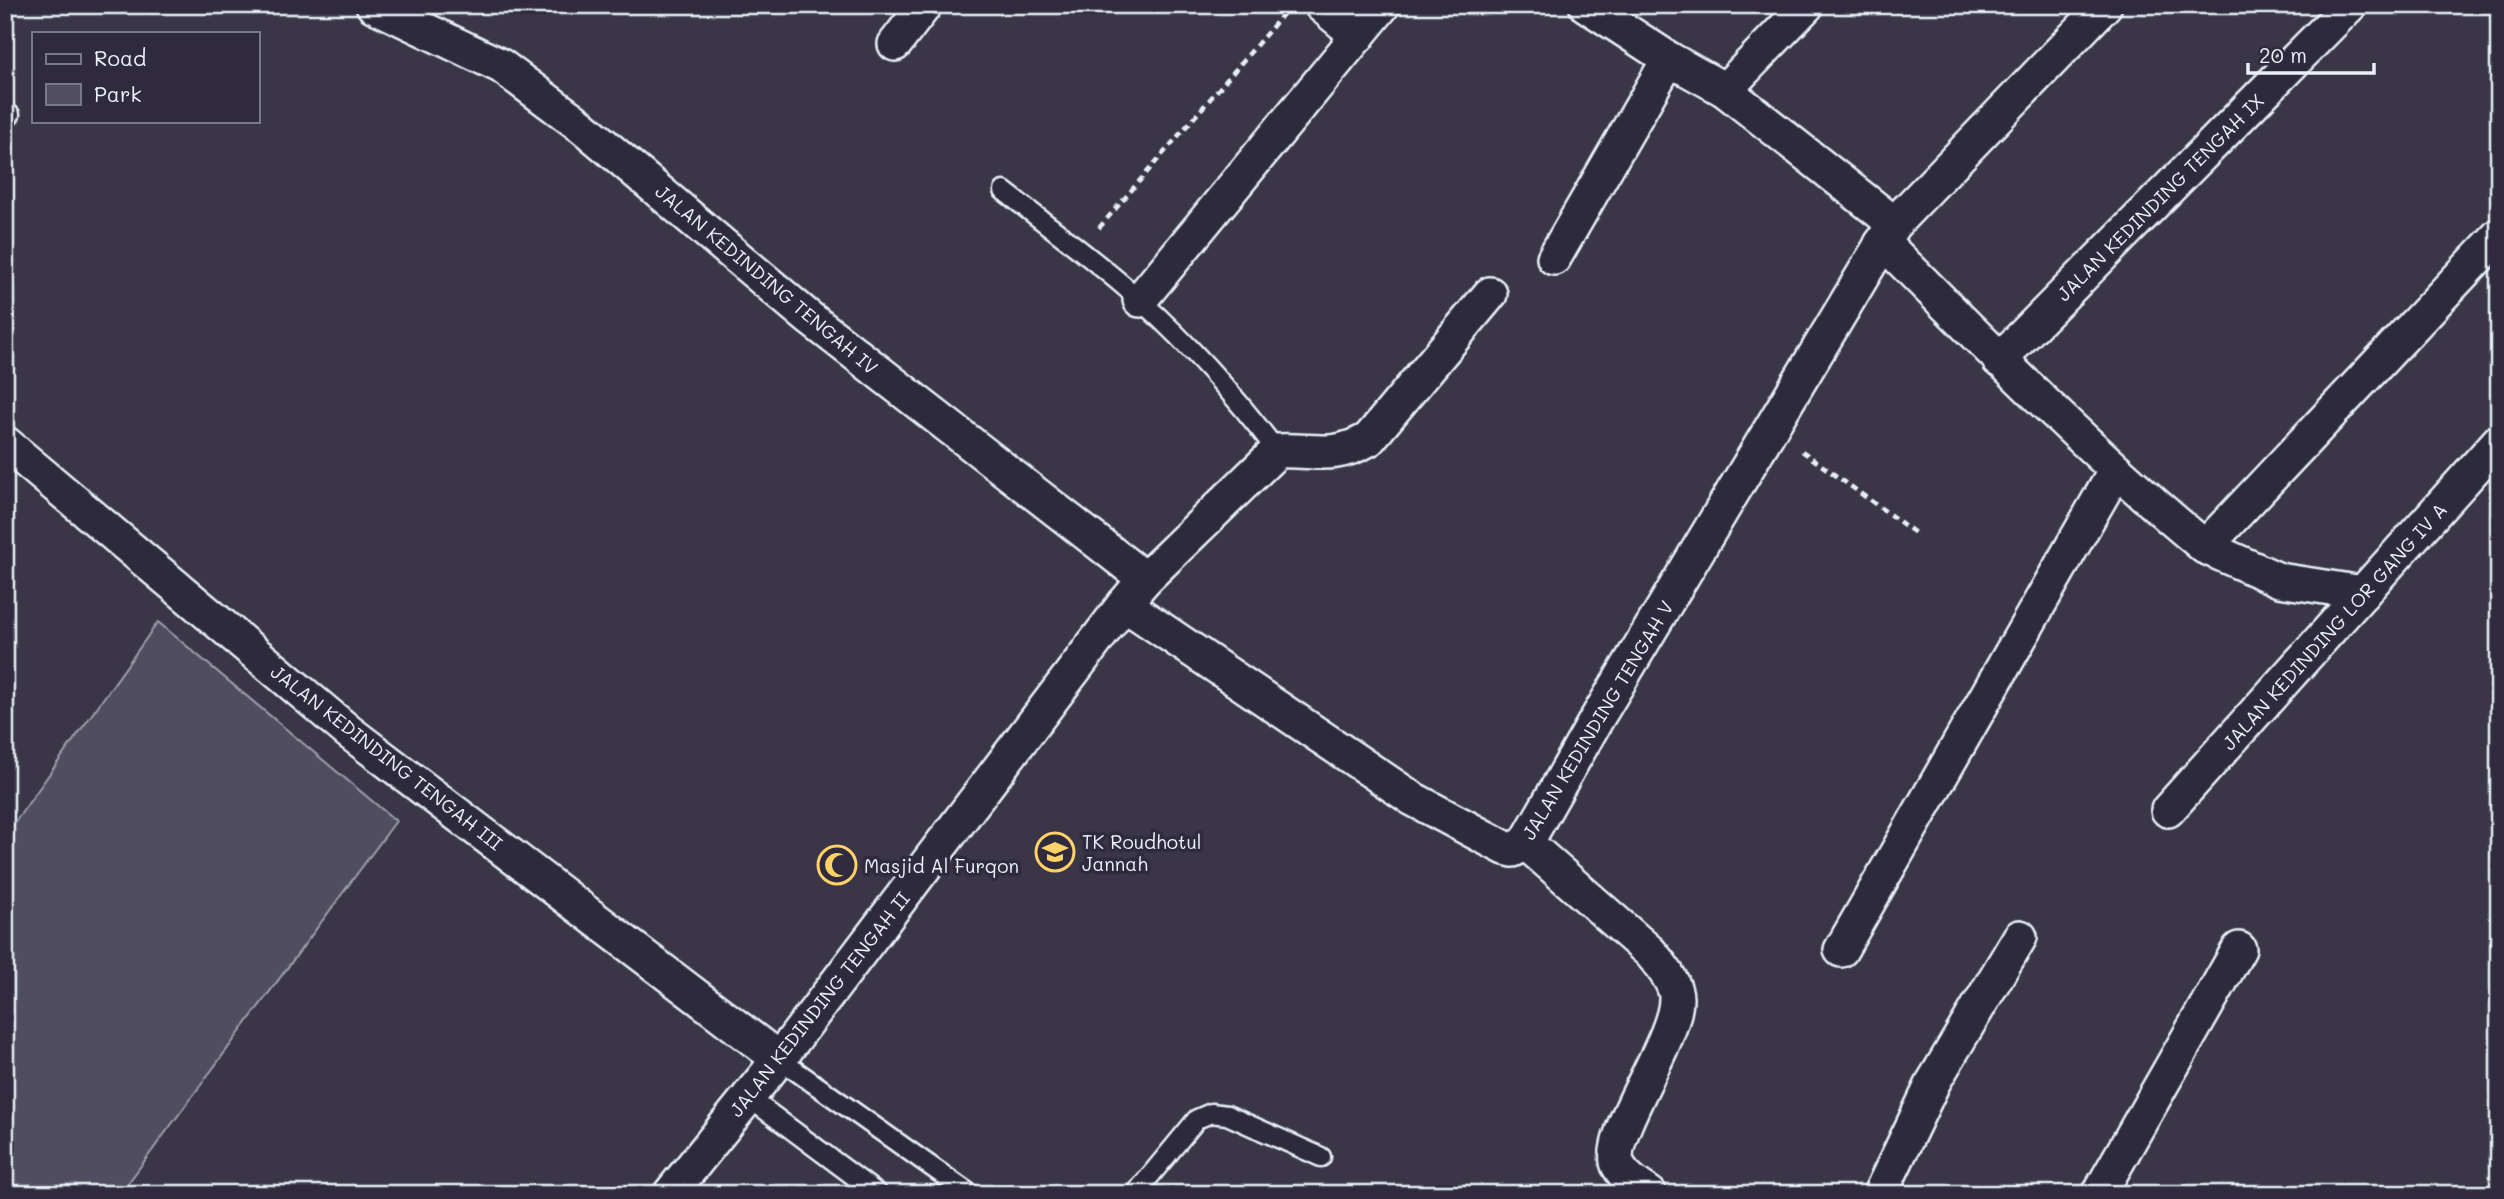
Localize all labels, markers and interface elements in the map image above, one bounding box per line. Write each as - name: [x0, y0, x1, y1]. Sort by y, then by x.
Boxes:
- legend: [32, 32, 259, 122]
- scale bar: [2248, 32, 2374, 76]
- text: 20 m: [2259, 41, 2307, 68]
- text: Road: [94, 44, 146, 71]
- text: Park: [94, 80, 142, 107]
- street label: JALAN KEDINDING TENGAH IX: [2051, 88, 2269, 306]
- street label: JALAN KEDINDING TENGAH IV: [651, 178, 883, 380]
- street label: JALAN KEDINDING LOR GANG IV A: [2216, 497, 2452, 755]
- street label: JALAN KEDINDING TENGAH V: [1516, 596, 1678, 844]
- street label: JALAN KEDINDING TENGAH III: [266, 659, 508, 855]
- place label: TK Roudhotul Jannah: [1082, 829, 1202, 876]
- school or university icon: TK Roudhotul Jannah: [1034, 831, 1076, 873]
- mosque icon: Masjid Al Furqon: [816, 844, 858, 886]
- place label: Masjid Al Furqon: [864, 853, 1019, 878]
- street label: JALAN KEDINDING TENGAH II: [723, 886, 915, 1122]

